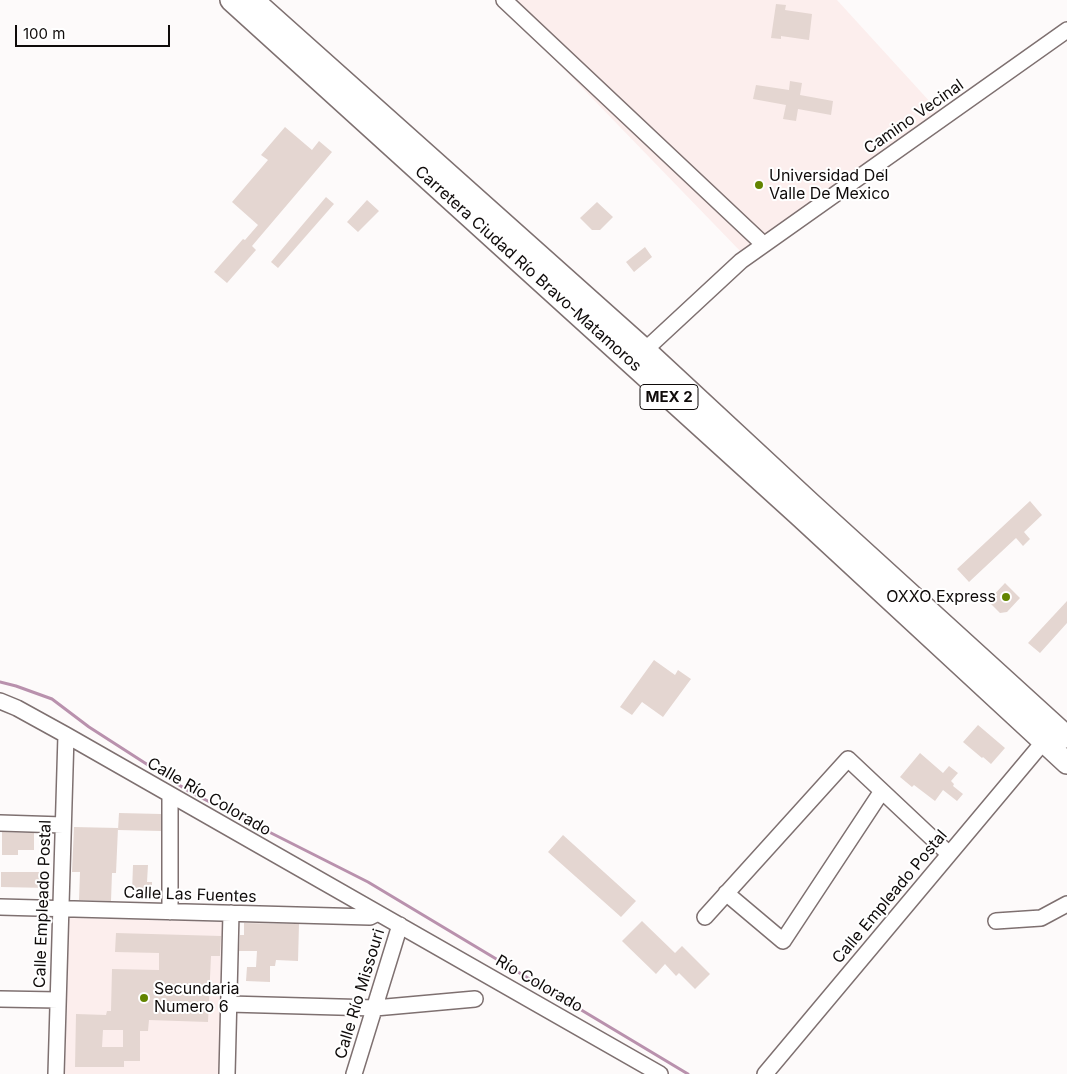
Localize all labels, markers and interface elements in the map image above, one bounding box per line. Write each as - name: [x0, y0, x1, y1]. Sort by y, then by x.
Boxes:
- scale bar: [18, 15, 172, 47]
- text: 100 m: [23, 24, 65, 43]
- street label: Camino Vecinal: [861, 76, 967, 158]
- street label: Carretera Ciudad Río Bravo-Matamoros: [411, 162, 645, 376]
- place label: Universidad Del Valle De Mexico: [769, 166, 890, 204]
- marker: Universidad Del Valle De Mexico: [753, 179, 765, 191]
- road number: MEX 2: [640, 384, 698, 410]
- place label: OXXO Express: [886, 587, 996, 607]
- marker: OXXO Express: [1000, 591, 1012, 603]
- street label: Calle Río Colorado: [144, 754, 274, 840]
- street label: Calle Empleado Postal: [30, 820, 56, 988]
- street label: Calle Empleado Postal: [829, 826, 951, 968]
- street label: Calle Las Fuentes: [123, 883, 257, 907]
- street label: Calle Río Missouri: [331, 927, 389, 1061]
- street label: Río Colorado: [492, 951, 586, 1017]
- place label: Secundaria Numero 6: [154, 979, 240, 1017]
- marker: Secundaria Numero 6: [138, 992, 150, 1004]

